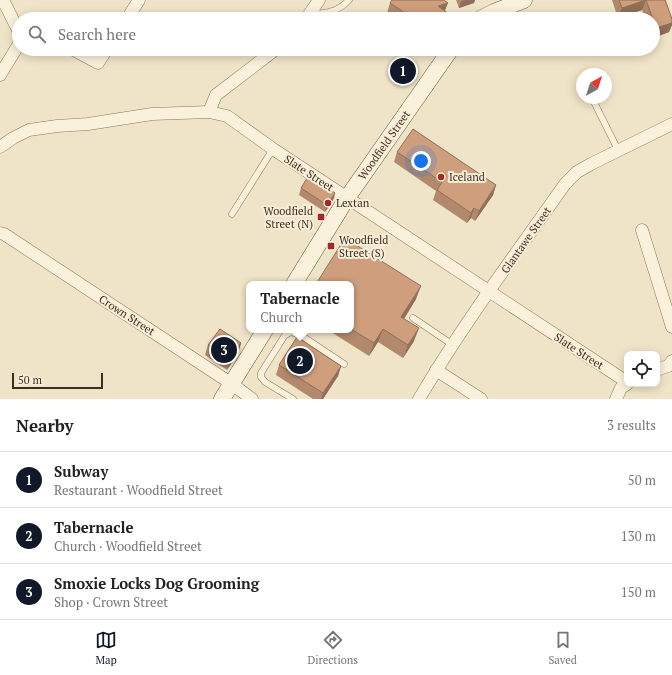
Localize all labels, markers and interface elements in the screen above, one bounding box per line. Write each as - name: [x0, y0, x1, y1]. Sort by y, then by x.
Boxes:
- search box: [12, 12, 660, 56]
- icon: search: [26, 23, 48, 45]
- text: Search here: [58, 24, 136, 44]
- pin: 1: [390, 56, 416, 86]
- north arrow: [576, 68, 612, 104]
- street label: Woodfield Street: [355, 108, 413, 182]
- your location: [411, 151, 431, 171]
- street label: Slate Street: [282, 152, 336, 194]
- place label: Iceland: [449, 170, 485, 184]
- marker: Iceland: [436, 172, 446, 182]
- place label: Lextan: [336, 196, 370, 210]
- marker: Lextan: [323, 198, 333, 208]
- place label: Woodfield Street (N): [264, 204, 313, 231]
- street label: Glantawe Street: [498, 204, 554, 276]
- marker: Woodfield Street (N): [316, 212, 326, 222]
- place label: Woodfield Street (S): [339, 233, 388, 260]
- marker: Woodfield Street (S): [326, 241, 336, 251]
- popup: [246, 281, 354, 333]
- text: Tabernacle: [260, 288, 340, 308]
- street label: Crown Street: [96, 292, 158, 338]
- text: Church: [260, 308, 302, 326]
- street label: Slate Street: [552, 330, 606, 372]
- pin: 3: [211, 335, 237, 365]
- pin: 2: [287, 346, 313, 376]
- map controls: [624, 351, 660, 387]
- button: locate: [624, 351, 660, 387]
- scale bar: [12, 371, 103, 390]
- text: 50 m: [18, 373, 42, 387]
- text: Nearby: [16, 414, 74, 437]
- text: 3 results: [607, 416, 656, 434]
- text: Subway: [54, 461, 108, 481]
- text: 1: [25, 471, 33, 489]
- text: 50 m: [628, 471, 656, 489]
- text: Restaurant · Woodfield Street: [54, 481, 223, 499]
- text: Tabernacle: [54, 517, 134, 537]
- text: 2: [25, 527, 33, 545]
- text: 130 m: [621, 527, 656, 545]
- text: Church · Woodfield Street: [54, 537, 202, 555]
- text: Smoxie Locks Dog Grooming: [54, 573, 259, 593]
- text: 3: [25, 583, 33, 601]
- text: 150 m: [621, 583, 656, 601]
- text: Shop · Crown Street: [54, 593, 168, 611]
- tab: Map: [95, 629, 117, 667]
- tab: Directions: [307, 629, 358, 667]
- tab: Saved: [548, 629, 577, 667]

